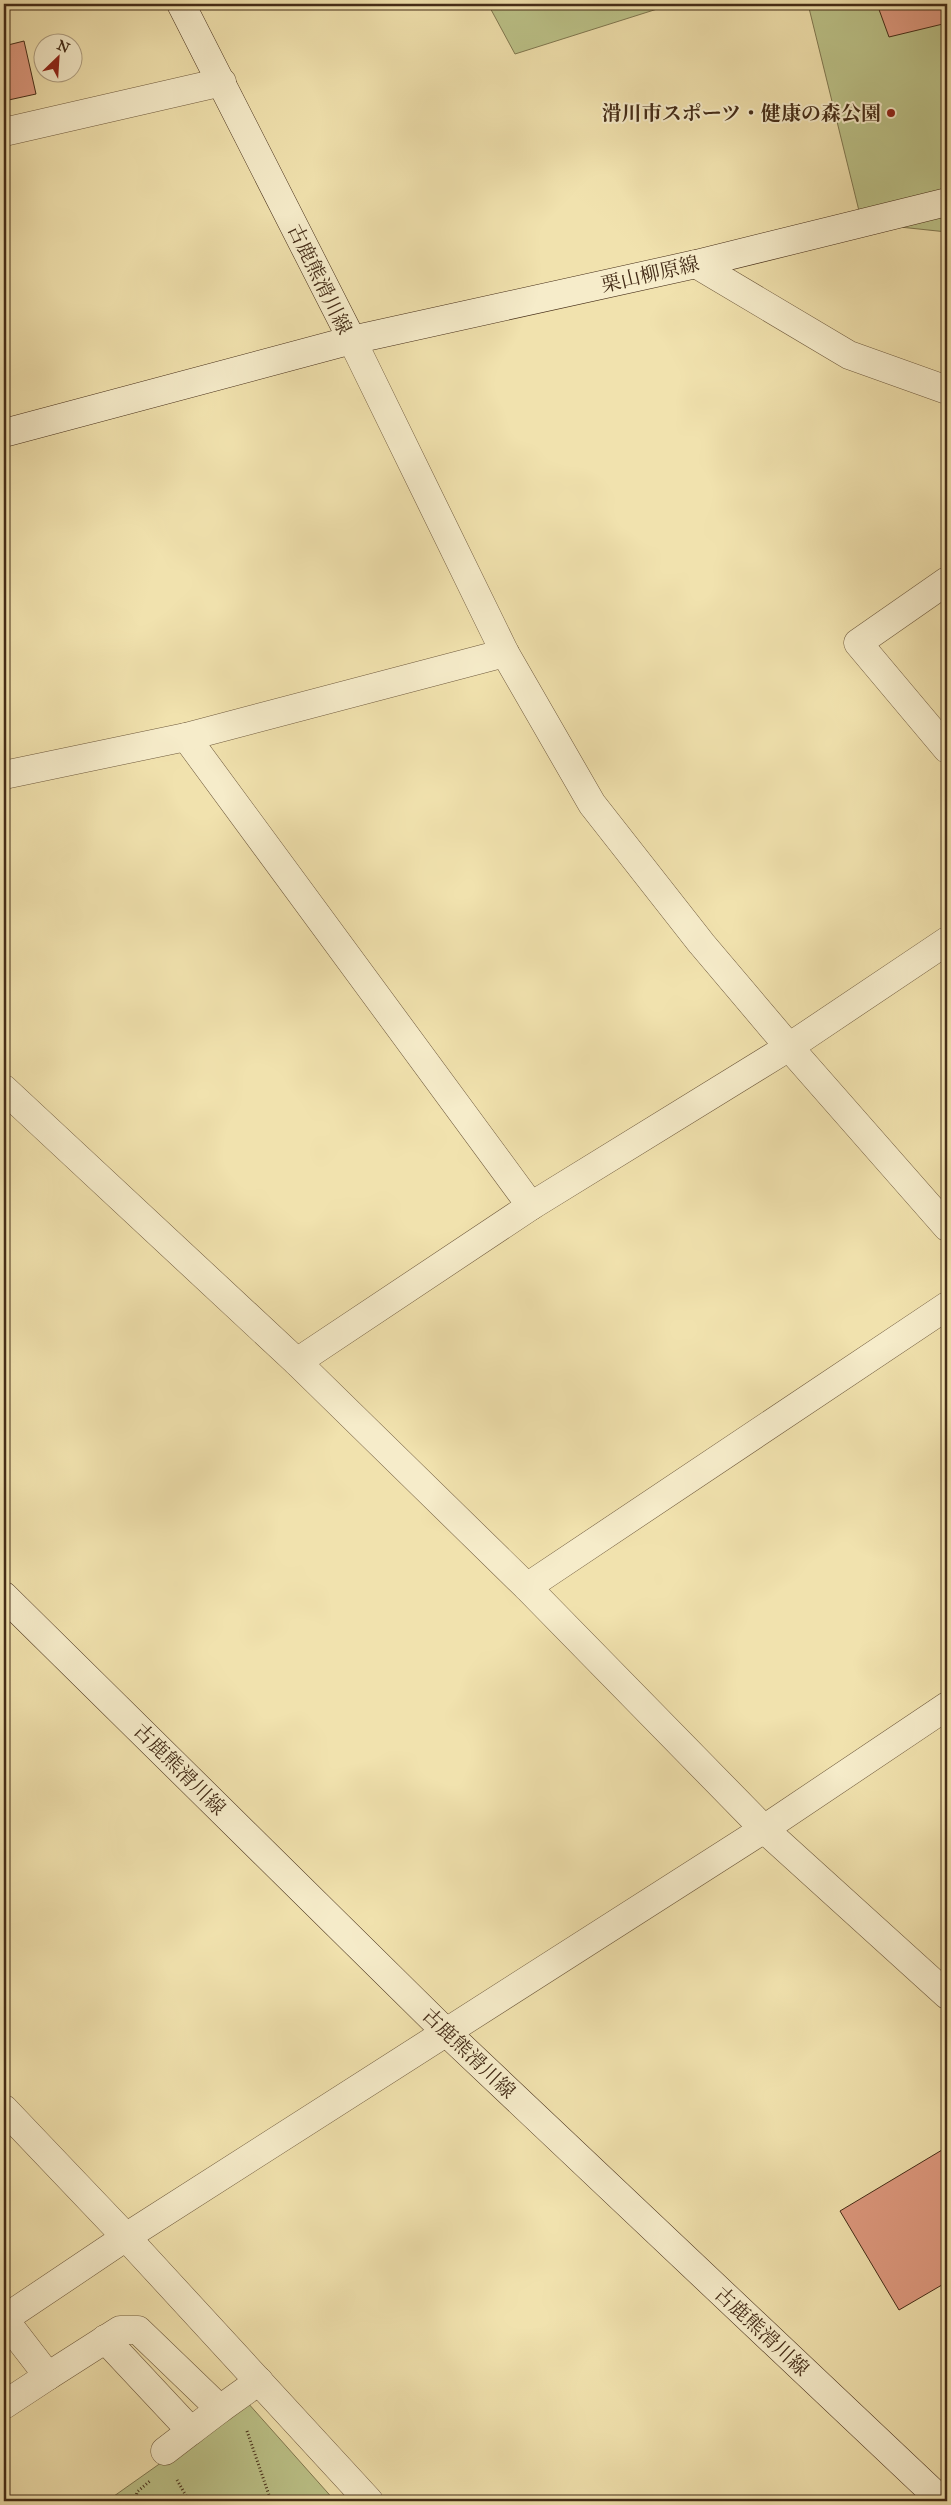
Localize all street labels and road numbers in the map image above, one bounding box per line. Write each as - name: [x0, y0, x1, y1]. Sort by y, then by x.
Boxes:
- street label: 古鹿熊滑川線: [283, 220, 357, 338]
- street label: 栗山柳原線: [599, 251, 701, 297]
- street label: 古鹿熊滑川線: [129, 1718, 231, 1820]
- street label: 古鹿熊滑川線: [418, 2003, 520, 2103]
- street label: 古鹿熊滑川線: [710, 2281, 814, 2381]

